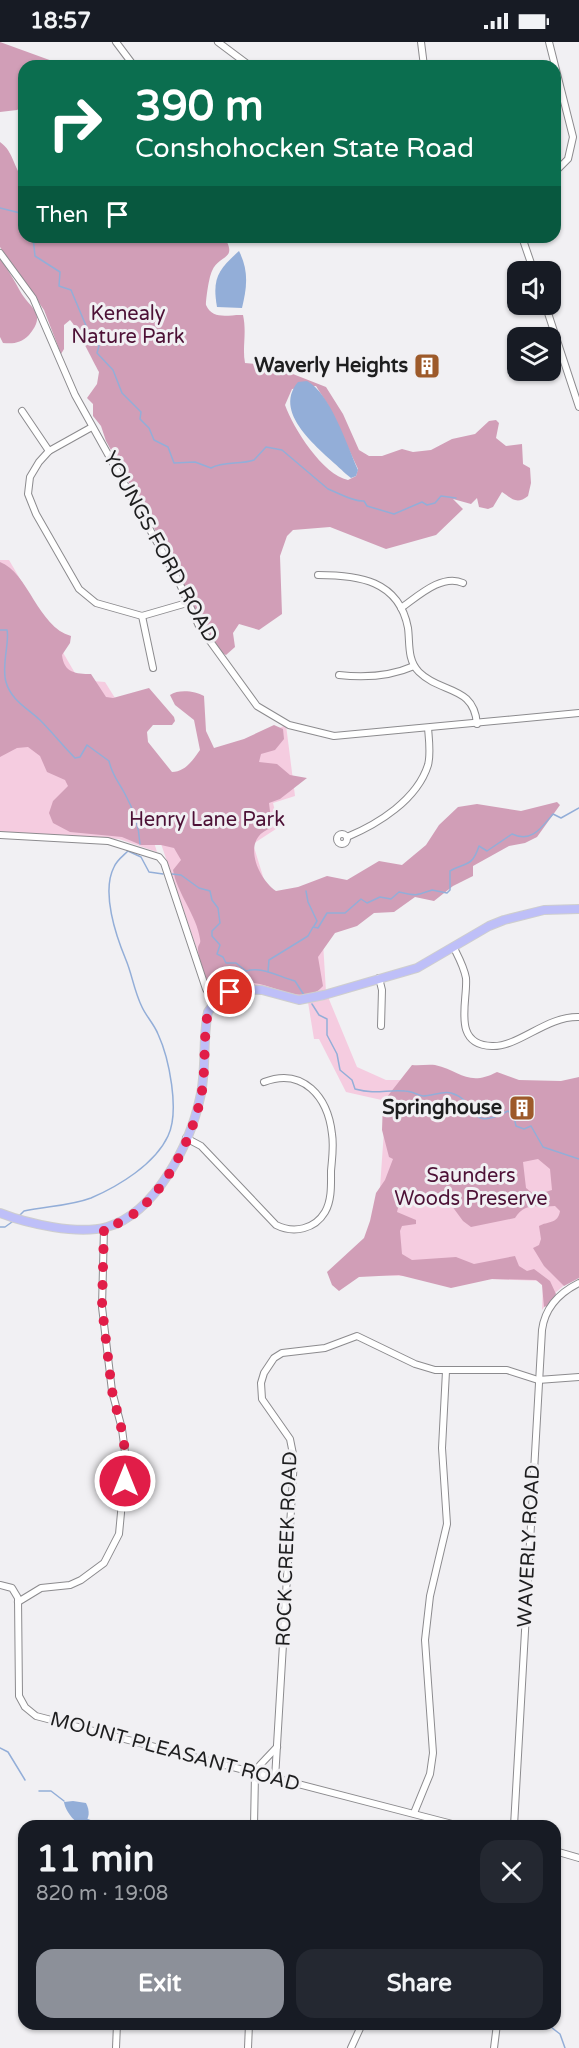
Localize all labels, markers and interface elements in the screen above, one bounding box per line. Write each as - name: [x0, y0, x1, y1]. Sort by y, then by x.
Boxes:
- text: 18:57: [30, 8, 91, 34]
- text: 390 m: [135, 81, 264, 132]
- icon: right: [36, 84, 114, 162]
- text: Conshohocken State Road: [135, 132, 474, 165]
- icon: arrive: [101, 198, 134, 231]
- text: Then: [36, 202, 89, 228]
- map controls: [507, 261, 561, 381]
- button: sound: [507, 261, 561, 315]
- park label: Kenealy Nature Park: [71, 302, 185, 349]
- button: layers: [507, 327, 561, 381]
- building icon: Waverly Heights: [412, 351, 442, 381]
- place label: Waverly Heights: [254, 354, 408, 378]
- street label: YOUNGS FORD ROAD: [97, 447, 223, 647]
- park label: Henry Lane Park: [129, 808, 285, 832]
- pin: [204, 966, 255, 1017]
- icon: arrive: [213, 975, 246, 1008]
- building icon: Springhouse: [507, 1093, 537, 1123]
- place label: Springhouse: [382, 1096, 502, 1120]
- park label: Saunders Woods Preserve: [394, 1164, 548, 1211]
- position arrow: [93, 1449, 157, 1513]
- street label: ROCK CREEK ROAD: [272, 1451, 302, 1647]
- street label: WAVERLY ROAD: [513, 1464, 545, 1628]
- street label: MOUNT PLEASANT ROAD: [47, 1707, 303, 1797]
- text: 11 min: [36, 1838, 155, 1881]
- button: close: [480, 1840, 543, 1903]
- text: 820 m · 19:08: [36, 1882, 168, 1906]
- button: Exit: [36, 1949, 284, 2018]
- button: Share: [296, 1949, 543, 2018]

